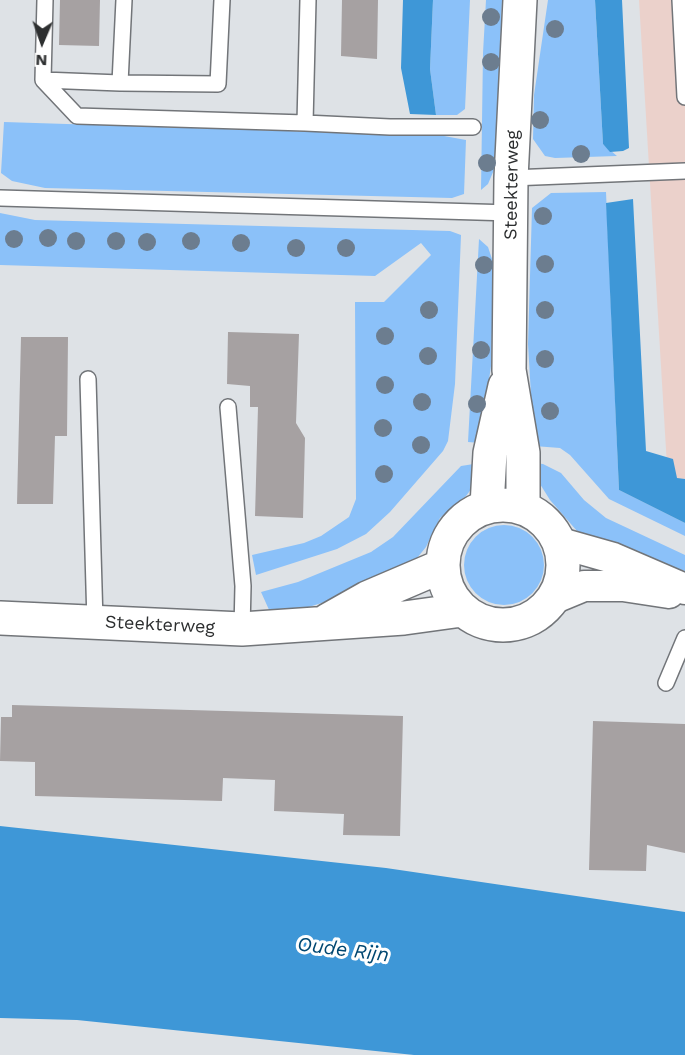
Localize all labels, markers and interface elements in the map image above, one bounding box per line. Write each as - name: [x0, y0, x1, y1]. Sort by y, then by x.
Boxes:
- north arrow: [12, 12, 72, 72]
- text: N: [35, 51, 48, 70]
- street label: Steekterweg: [500, 130, 524, 240]
- street label: Steekterweg: [104, 611, 216, 639]
- water label: Oude Rijn: [296, 932, 390, 968]

